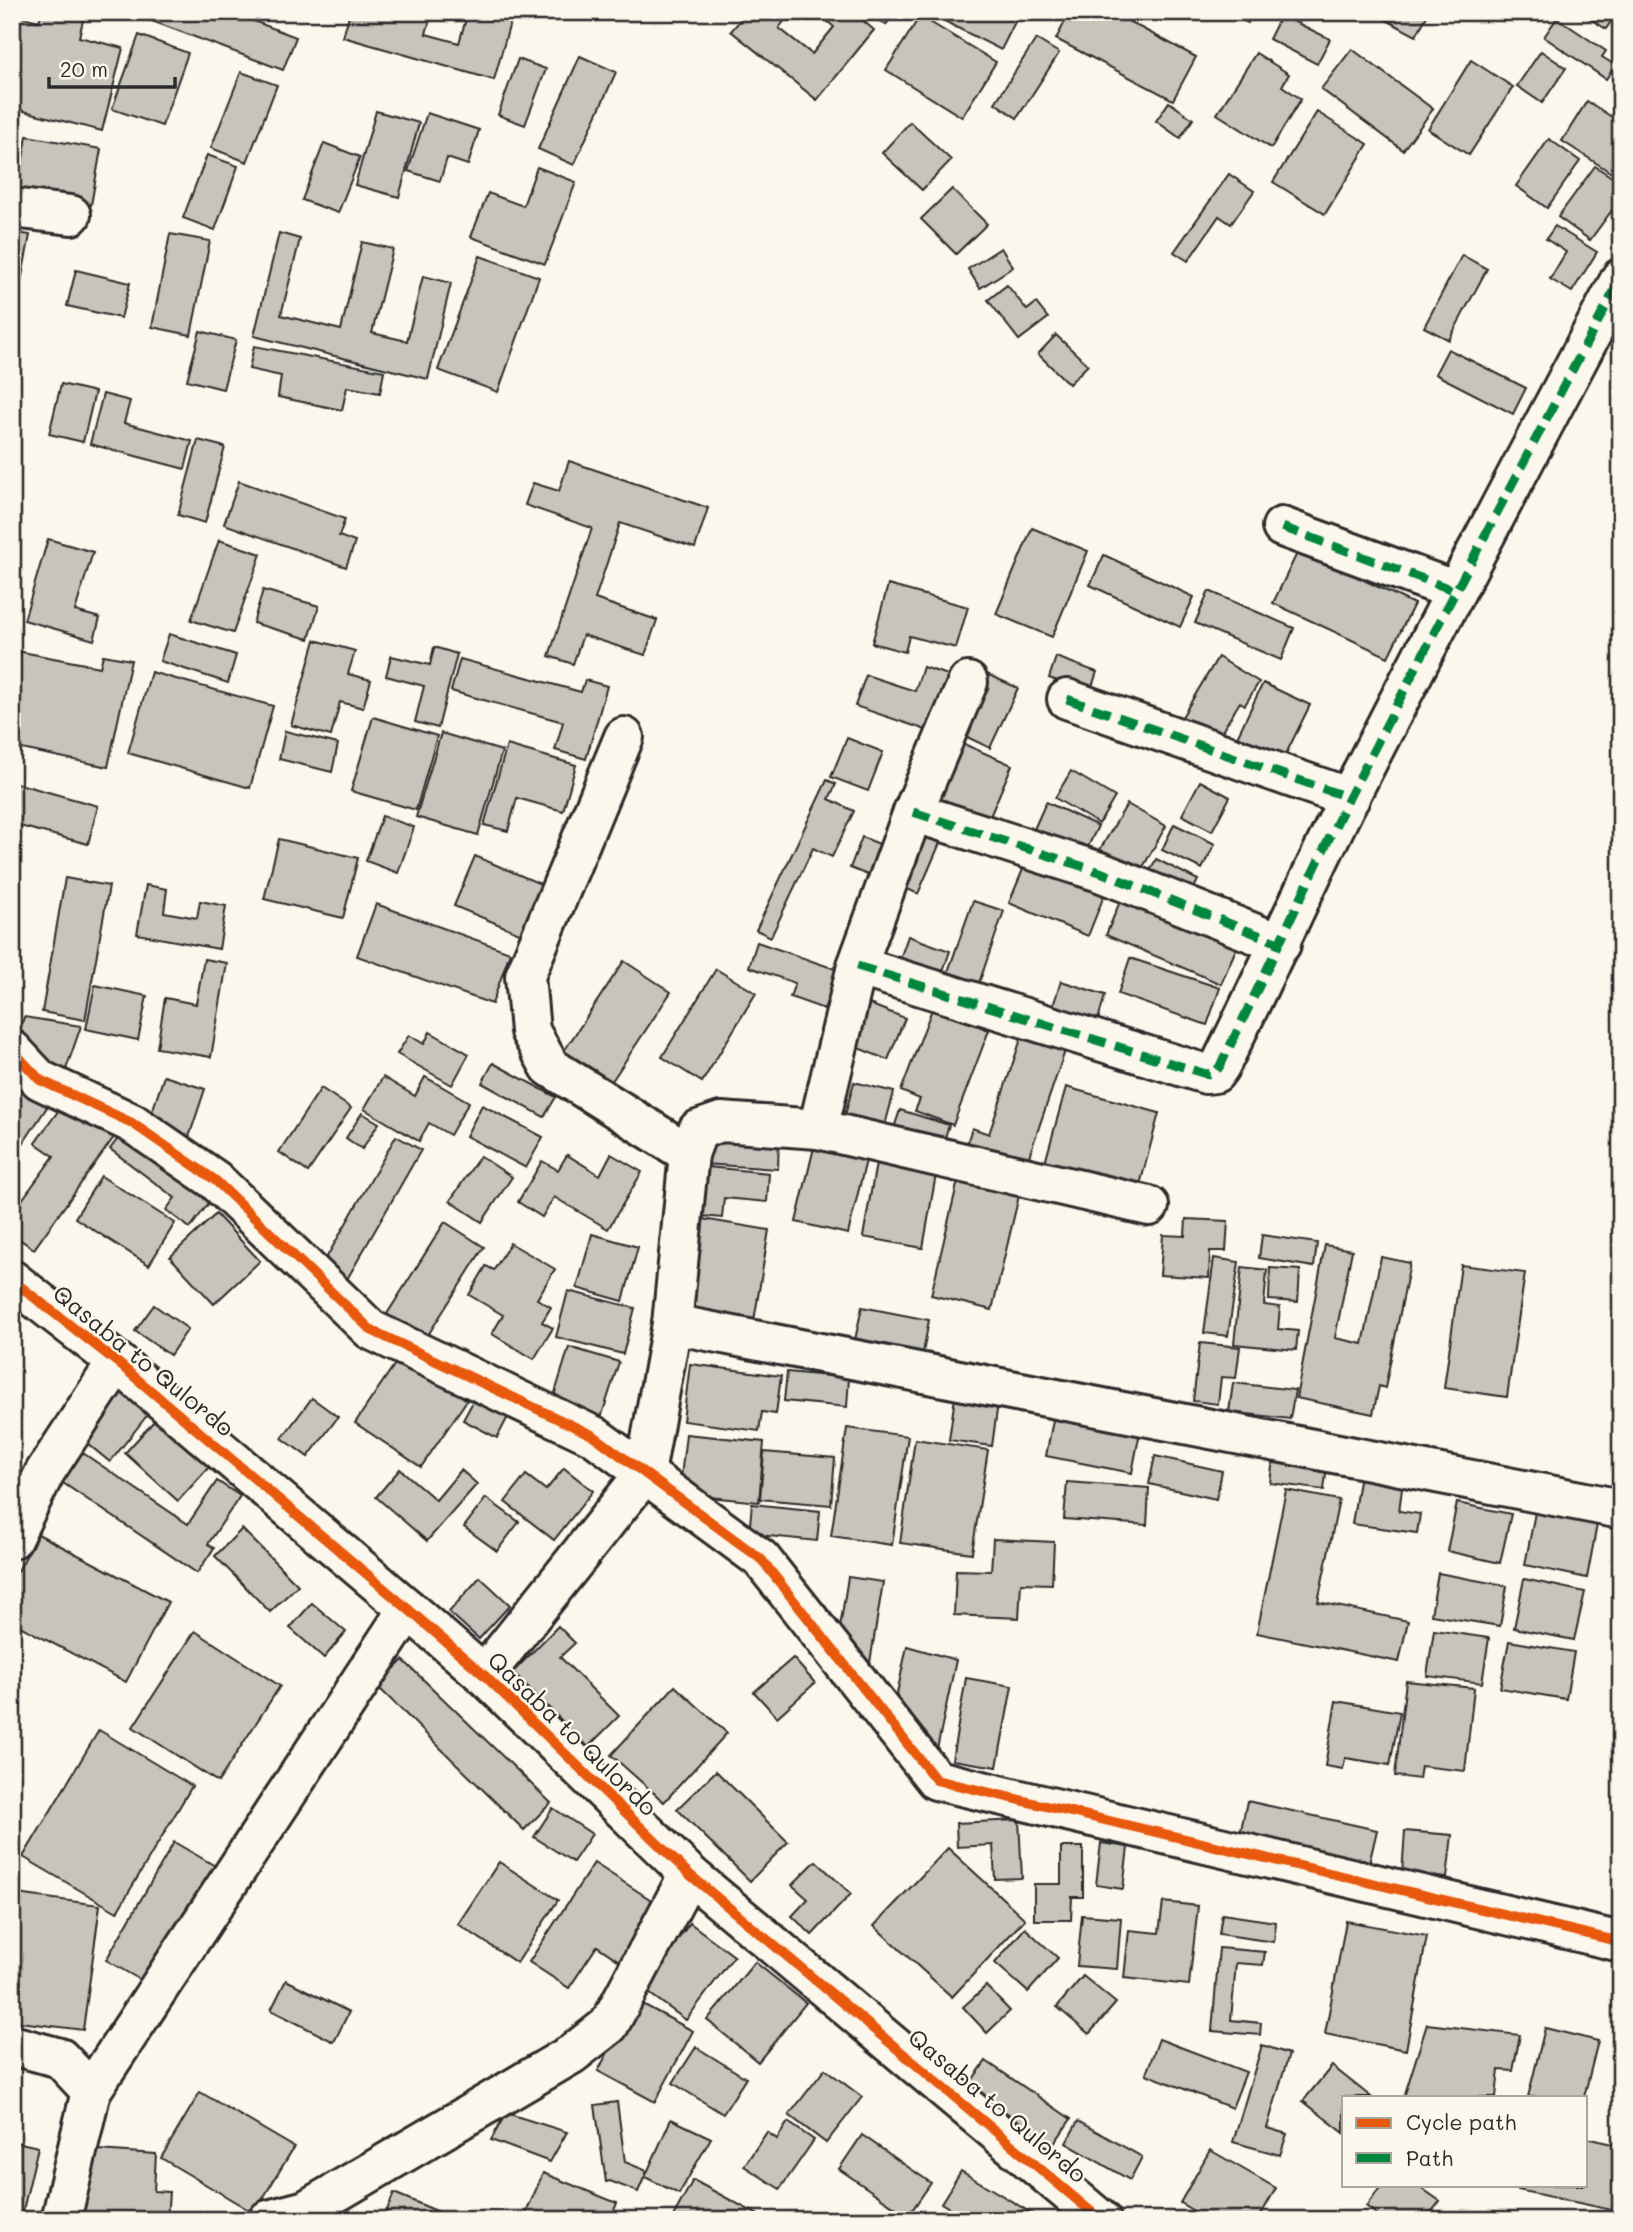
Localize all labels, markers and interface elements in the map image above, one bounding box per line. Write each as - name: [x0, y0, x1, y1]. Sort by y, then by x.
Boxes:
- scale bar: [49, 46, 175, 90]
- text: 20 m: [60, 55, 108, 82]
- street label: Qasaba to Qulordo: [47, 1277, 241, 1443]
- street label: Qasaba to Qulordo: [482, 1644, 664, 1822]
- street label: Qasaba to Qulordo: [902, 2021, 1094, 2189]
- legend: [1342, 2096, 1588, 2186]
- text: Cycle path: [1406, 2108, 1516, 2135]
- text: Path: [1406, 2144, 1453, 2171]

